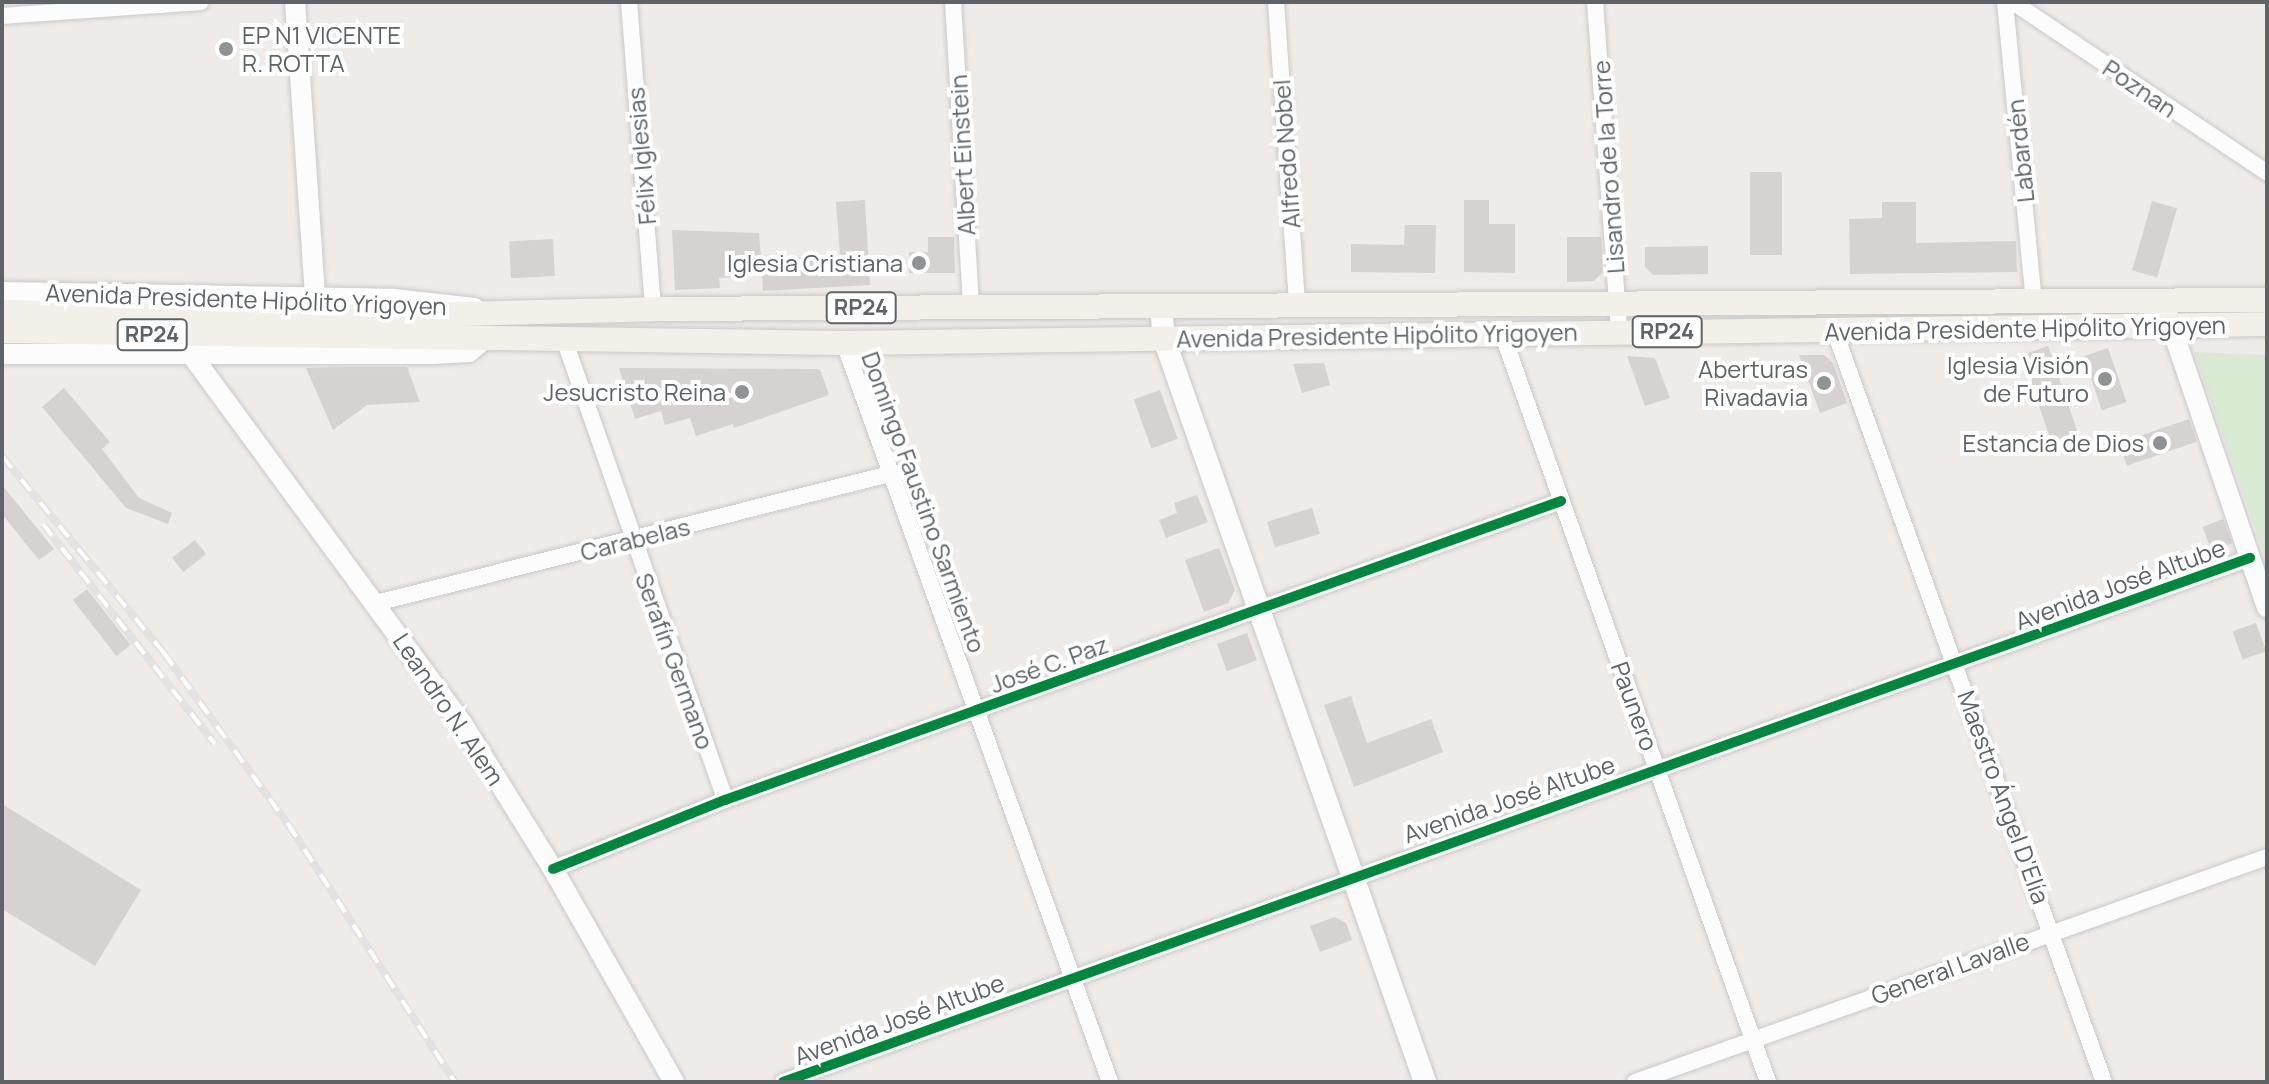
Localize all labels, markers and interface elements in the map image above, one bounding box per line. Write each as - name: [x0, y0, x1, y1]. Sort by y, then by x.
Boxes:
- place label: EP N1 VICENTE R. ROTTA: [242, 21, 401, 77]
- marker: EP N1 VICENTE R. ROTTA: [217, 40, 235, 58]
- street label: Poznan: [2098, 53, 2182, 123]
- street label: Lisandro de la Torre: [1586, 59, 1630, 275]
- street label: Albert Einstein: [943, 74, 981, 236]
- street label: Alfredo Nobel: [1266, 78, 1306, 230]
- street label: Félix Iglesias: [621, 86, 661, 226]
- street label: Labardén: [2000, 98, 2040, 204]
- place label: Iglesia Cristiana: [727, 249, 903, 277]
- marker: Iglesia Cristiana: [910, 254, 928, 272]
- street label: Avenida Presidente Hipólito Yrigoyen: [45, 278, 447, 320]
- road number: RP24: [825, 290, 897, 326]
- street label: Avenida Presidente Hipólito Yrigoyen: [1824, 310, 2226, 346]
- road number: RP24: [1631, 314, 1703, 350]
- road number: RP24: [116, 317, 188, 353]
- street label: Avenida Presidente Hipólito Yrigoyen: [1176, 317, 1578, 353]
- street label: Domingo Faustino Sarmiento: [856, 348, 992, 656]
- place label: Iglesia Visión de Futuro: [1947, 351, 2089, 407]
- place label: Aberturas Rivadavia: [1698, 355, 1808, 411]
- marker: Iglesia Visión de Futuro: [2096, 370, 2114, 388]
- marker: Aberturas Rivadavia: [1815, 374, 1833, 392]
- place label: Jesucristo Reina: [543, 378, 726, 406]
- marker: Jesucristo Reina: [733, 383, 751, 401]
- place label: Estancia de Dios: [1962, 429, 2144, 457]
- marker: Estancia de Dios: [2151, 434, 2169, 452]
- street label: Carabelas: [577, 512, 693, 566]
- street label: Avenida José Altube: [2011, 533, 2229, 635]
- street label: Serafín Germano: [630, 569, 720, 753]
- street label: Leandro N. Alem: [387, 627, 511, 791]
- street label: José C. Paz: [986, 629, 1112, 699]
- street label: Paunero: [1606, 658, 1664, 754]
- street label: Maestro Ángel D'Elía: [1952, 686, 2056, 908]
- street label: Avenida José Altube: [1400, 749, 1618, 849]
- street label: General Lavalle: [1867, 926, 2033, 1010]
- street label: Avenida José Altube: [790, 968, 1008, 1070]

